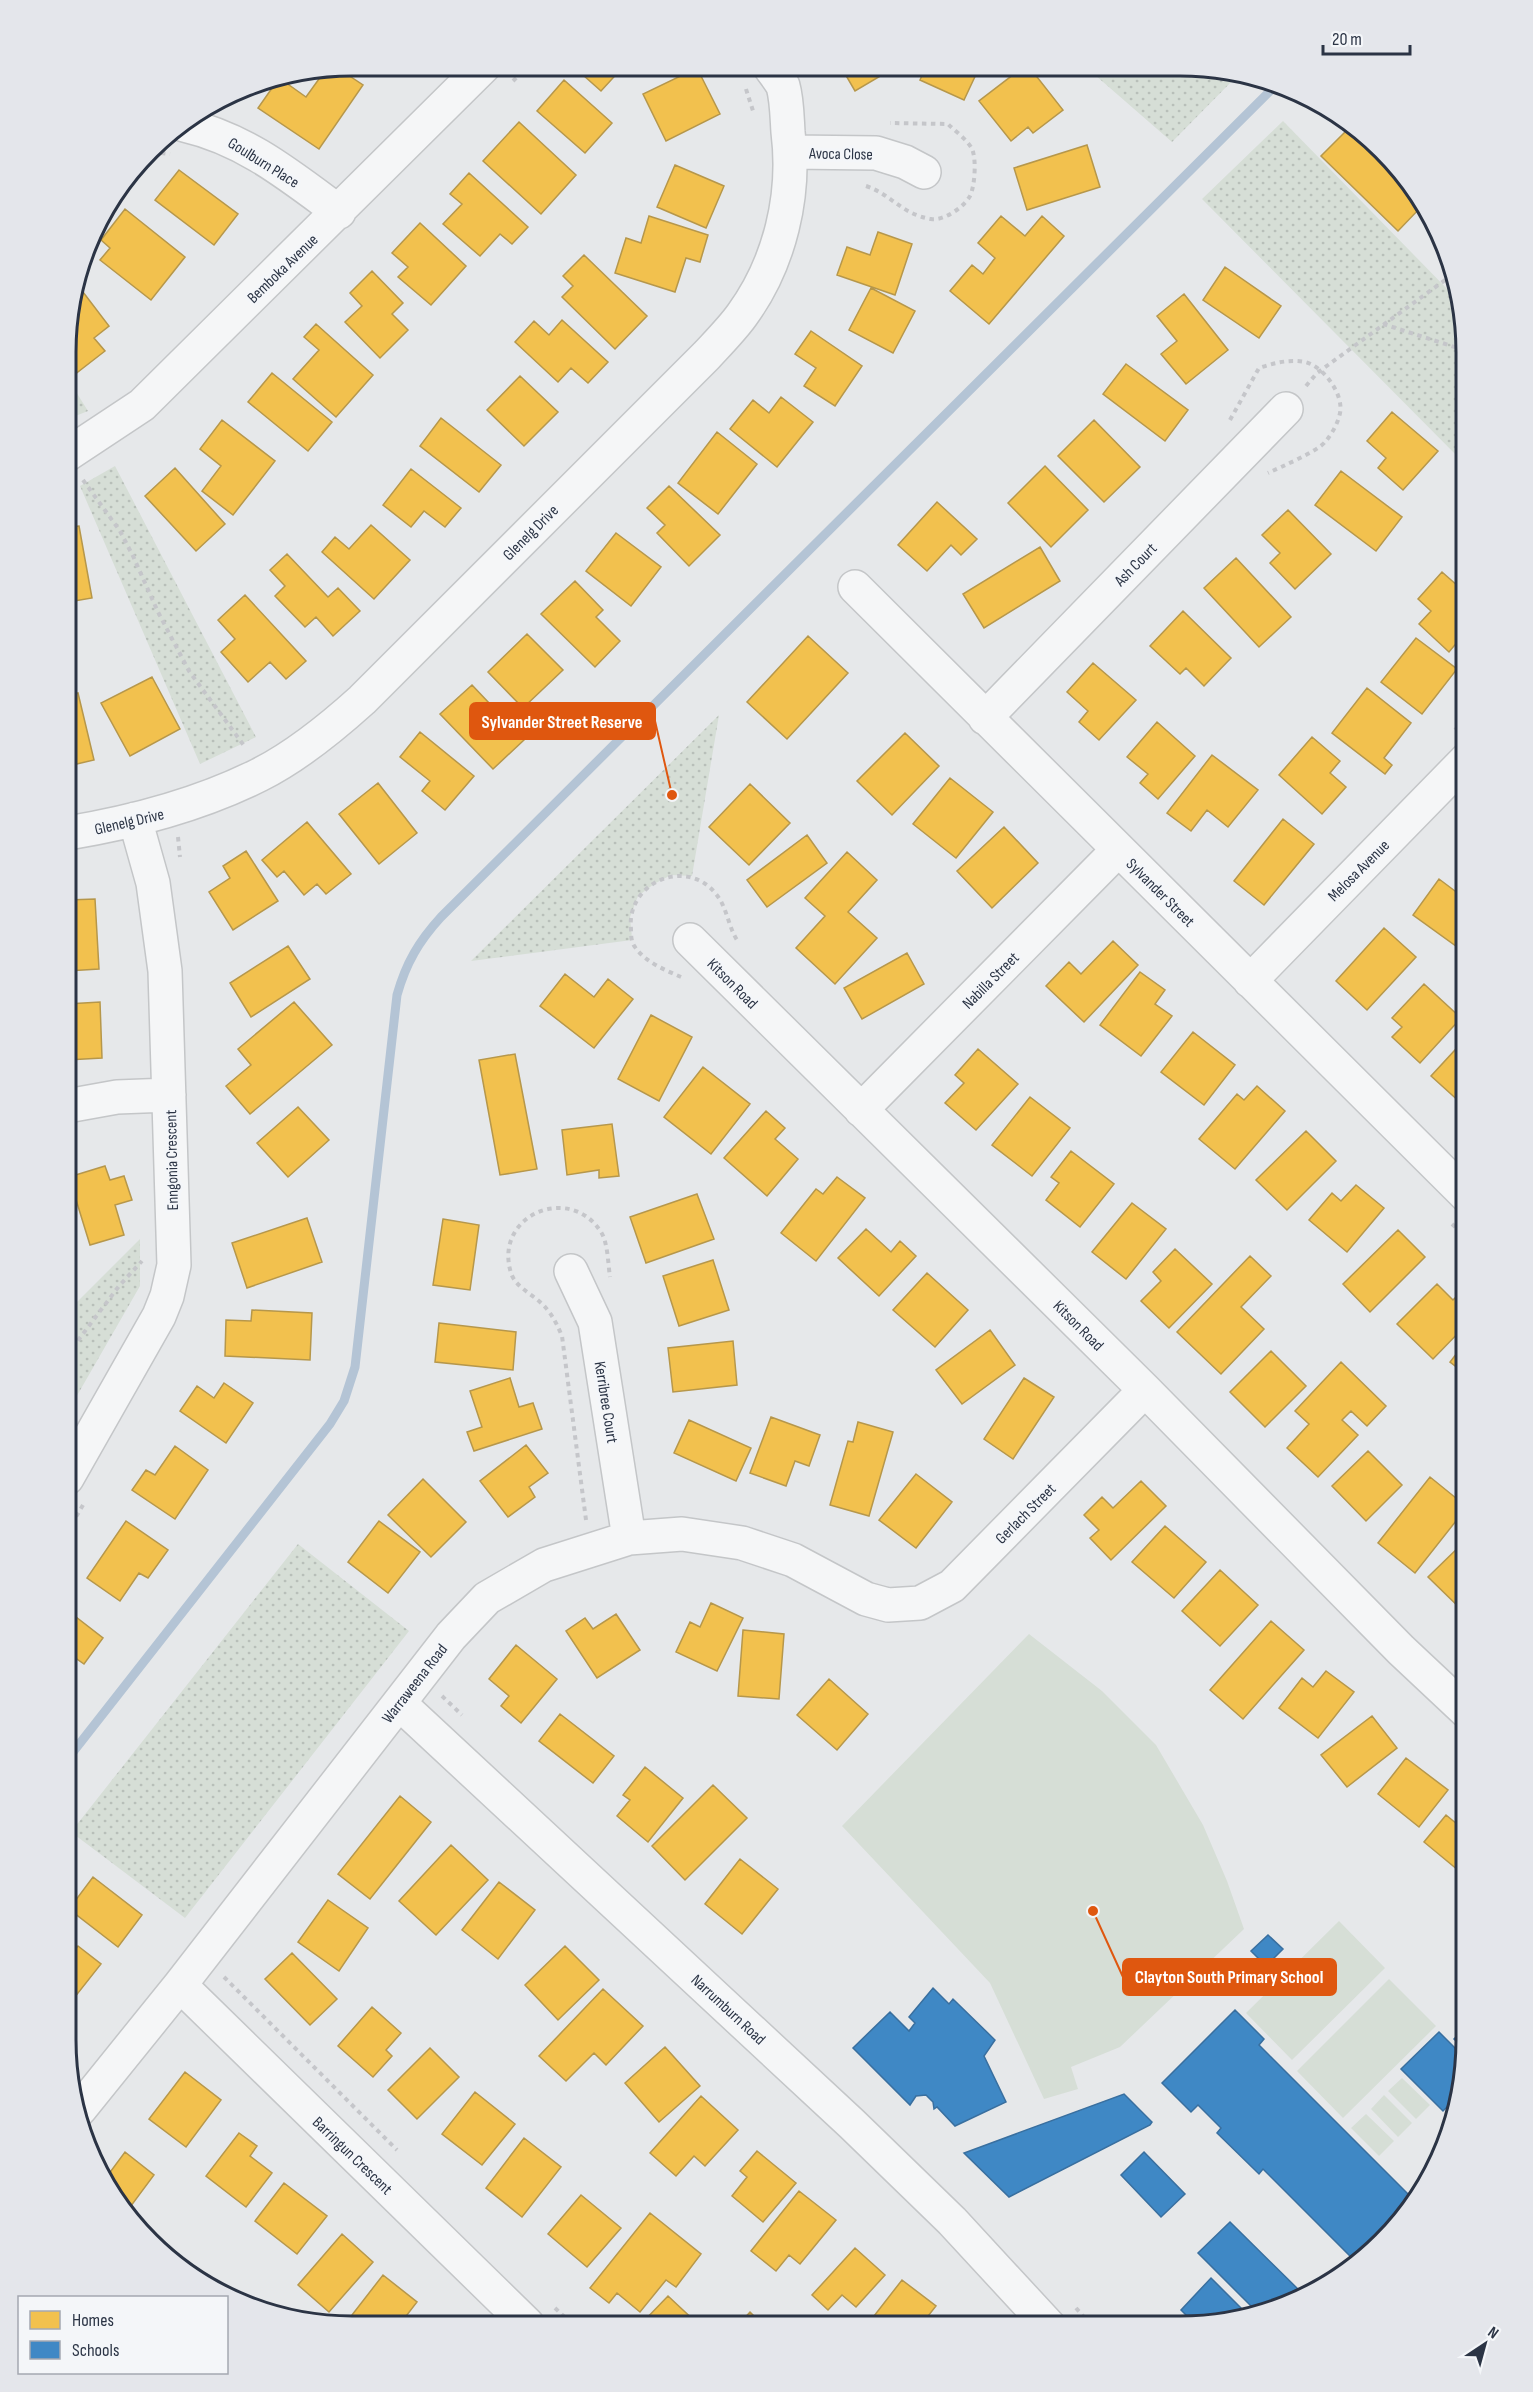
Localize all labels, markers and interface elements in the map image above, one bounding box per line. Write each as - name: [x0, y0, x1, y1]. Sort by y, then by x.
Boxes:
- scale bar: [1323, 18, 1410, 56]
- text: 20 m: [1332, 29, 1362, 50]
- street label: Goulburn Place: [224, 134, 302, 193]
- street label: Avoca Close: [808, 144, 873, 165]
- street label: Bemboka Avenue: [244, 231, 322, 308]
- street label: Glenelg Drive: [499, 501, 563, 565]
- street label: Ash Court: [1110, 539, 1161, 591]
- callout: Sylvander Street Reserve: [470, 703, 655, 739]
- text: Sylvander Street Reserve: [481, 712, 643, 733]
- street label: Glenelg Drive: [93, 805, 166, 840]
- street label: Melosa Avenue: [1324, 836, 1394, 906]
- street label: Sylvander Street: [1122, 855, 1198, 931]
- street label: Nabilla Street: [959, 949, 1023, 1013]
- street label: Kitson Road: [703, 955, 761, 1013]
- street label: Enngonia Crescent: [162, 1109, 183, 1210]
- street label: Kitson Road: [1049, 1297, 1107, 1355]
- street label: Kerribree Court: [590, 1360, 621, 1445]
- street label: Gerlach Street: [992, 1480, 1060, 1548]
- street label: Warraweena Road: [378, 1641, 452, 1727]
- callout: Clayton South Primary School: [1123, 1959, 1336, 1995]
- text: Clayton South Primary School: [1135, 1967, 1323, 1988]
- street label: Narrumburn Road: [687, 1971, 769, 2049]
- street label: Barringun Crescent: [308, 2113, 396, 2199]
- legend: [18, 2296, 228, 2374]
- text: Homes: [72, 2310, 114, 2331]
- north arrow: [1455, 2314, 1515, 2374]
- text: N: [1484, 2323, 1502, 2343]
- text: Schools: [72, 2340, 119, 2361]

